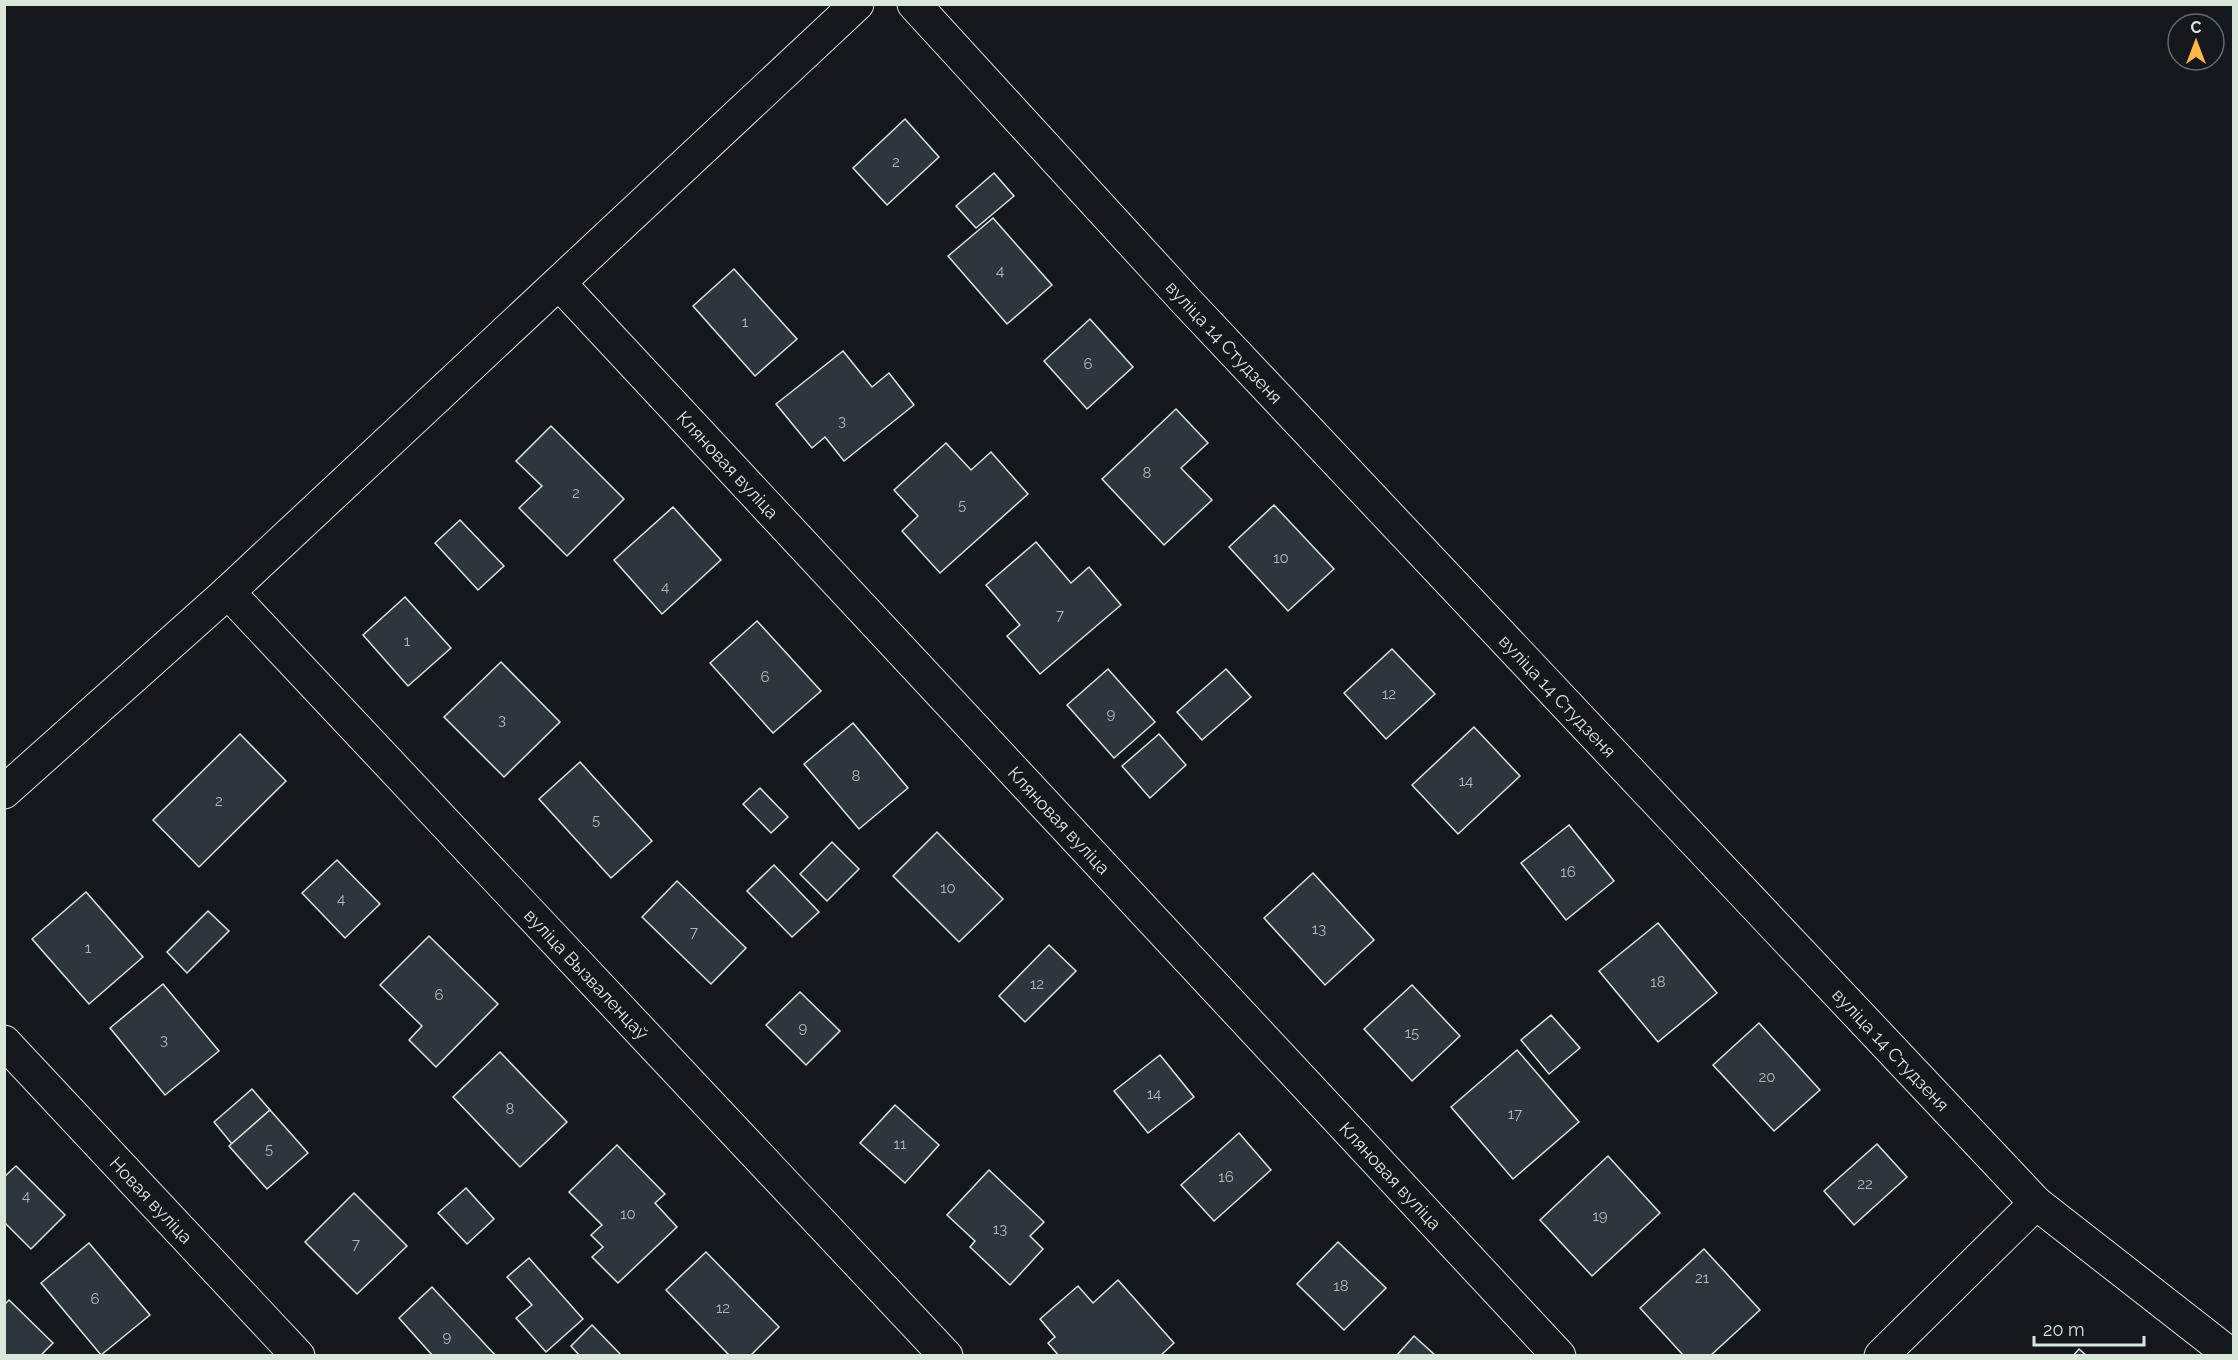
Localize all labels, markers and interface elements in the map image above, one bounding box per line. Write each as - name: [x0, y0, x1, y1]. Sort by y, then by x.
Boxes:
- north arrow: [2166, 12, 2226, 72]
- text: С: [2191, 18, 2202, 37]
- house number: 2: [892, 153, 900, 171]
- house number: 4: [996, 262, 1004, 280]
- street label: вуліца 14 Студзеня: [1162, 276, 1287, 408]
- house number: 1: [742, 313, 749, 331]
- house number: 6: [1083, 355, 1093, 373]
- street label: Кляновая вуліца: [673, 406, 783, 523]
- house number: 3: [838, 412, 846, 430]
- house number: 8: [1143, 464, 1152, 482]
- house number: 2: [572, 484, 580, 502]
- house number: 5: [958, 496, 966, 514]
- house number: 10: [1273, 549, 1289, 567]
- house number: 4: [661, 578, 669, 596]
- house number: 7: [1056, 606, 1064, 624]
- street label: вуліца 14 Студзеня: [1495, 630, 1621, 761]
- house number: 1: [404, 632, 411, 650]
- house number: 6: [760, 668, 770, 686]
- house number: 12: [1382, 685, 1396, 703]
- house number: 9: [1107, 705, 1116, 723]
- house number: 3: [498, 711, 506, 729]
- street label: Кляновая вуліца: [1004, 762, 1115, 878]
- house number: 8: [852, 767, 861, 785]
- house number: 14: [1459, 772, 1473, 790]
- house number: 2: [215, 792, 223, 810]
- house number: 5: [592, 811, 600, 829]
- house number: 16: [1560, 863, 1576, 881]
- house number: 10: [940, 879, 956, 897]
- house number: 4: [337, 890, 345, 908]
- street label: вуліца Вызваленцаў: [520, 904, 653, 1044]
- house number: 13: [1312, 920, 1326, 938]
- house number: 7: [690, 923, 698, 941]
- house number: 1: [85, 939, 92, 957]
- house number: 18: [1650, 973, 1666, 991]
- house number: 12: [1030, 975, 1044, 993]
- street label: вуліца 14 Студзеня: [1829, 984, 1954, 1115]
- house number: 6: [434, 986, 444, 1004]
- house number: 9: [799, 1019, 808, 1037]
- house number: 15: [1405, 1024, 1419, 1042]
- house number: 3: [160, 1031, 168, 1049]
- house number: 20: [1759, 1068, 1776, 1086]
- house number: 14: [1147, 1085, 1161, 1103]
- house number: 8: [506, 1100, 515, 1118]
- house number: 17: [1508, 1105, 1522, 1123]
- street label: Кляновая вуліца: [1336, 1117, 1446, 1234]
- house number: 11: [894, 1135, 907, 1153]
- house number: 5: [265, 1140, 273, 1158]
- street label: Новая вуліца: [106, 1152, 197, 1247]
- house number: 16: [1218, 1168, 1234, 1186]
- house number: 22: [1857, 1175, 1873, 1193]
- house number: 4: [22, 1187, 30, 1205]
- house number: 10: [620, 1205, 636, 1223]
- house number: 19: [1592, 1207, 1608, 1225]
- house number: 13: [993, 1220, 1007, 1238]
- house number: 7: [352, 1235, 360, 1253]
- house number: 21: [1695, 1269, 1710, 1287]
- house number: 18: [1333, 1277, 1349, 1295]
- house number: 6: [90, 1290, 100, 1308]
- house number: 12: [716, 1299, 730, 1317]
- scale bar: [2034, 1309, 2144, 1347]
- text: 20 m: [2043, 1319, 2085, 1340]
- house number: 9: [443, 1328, 452, 1346]

